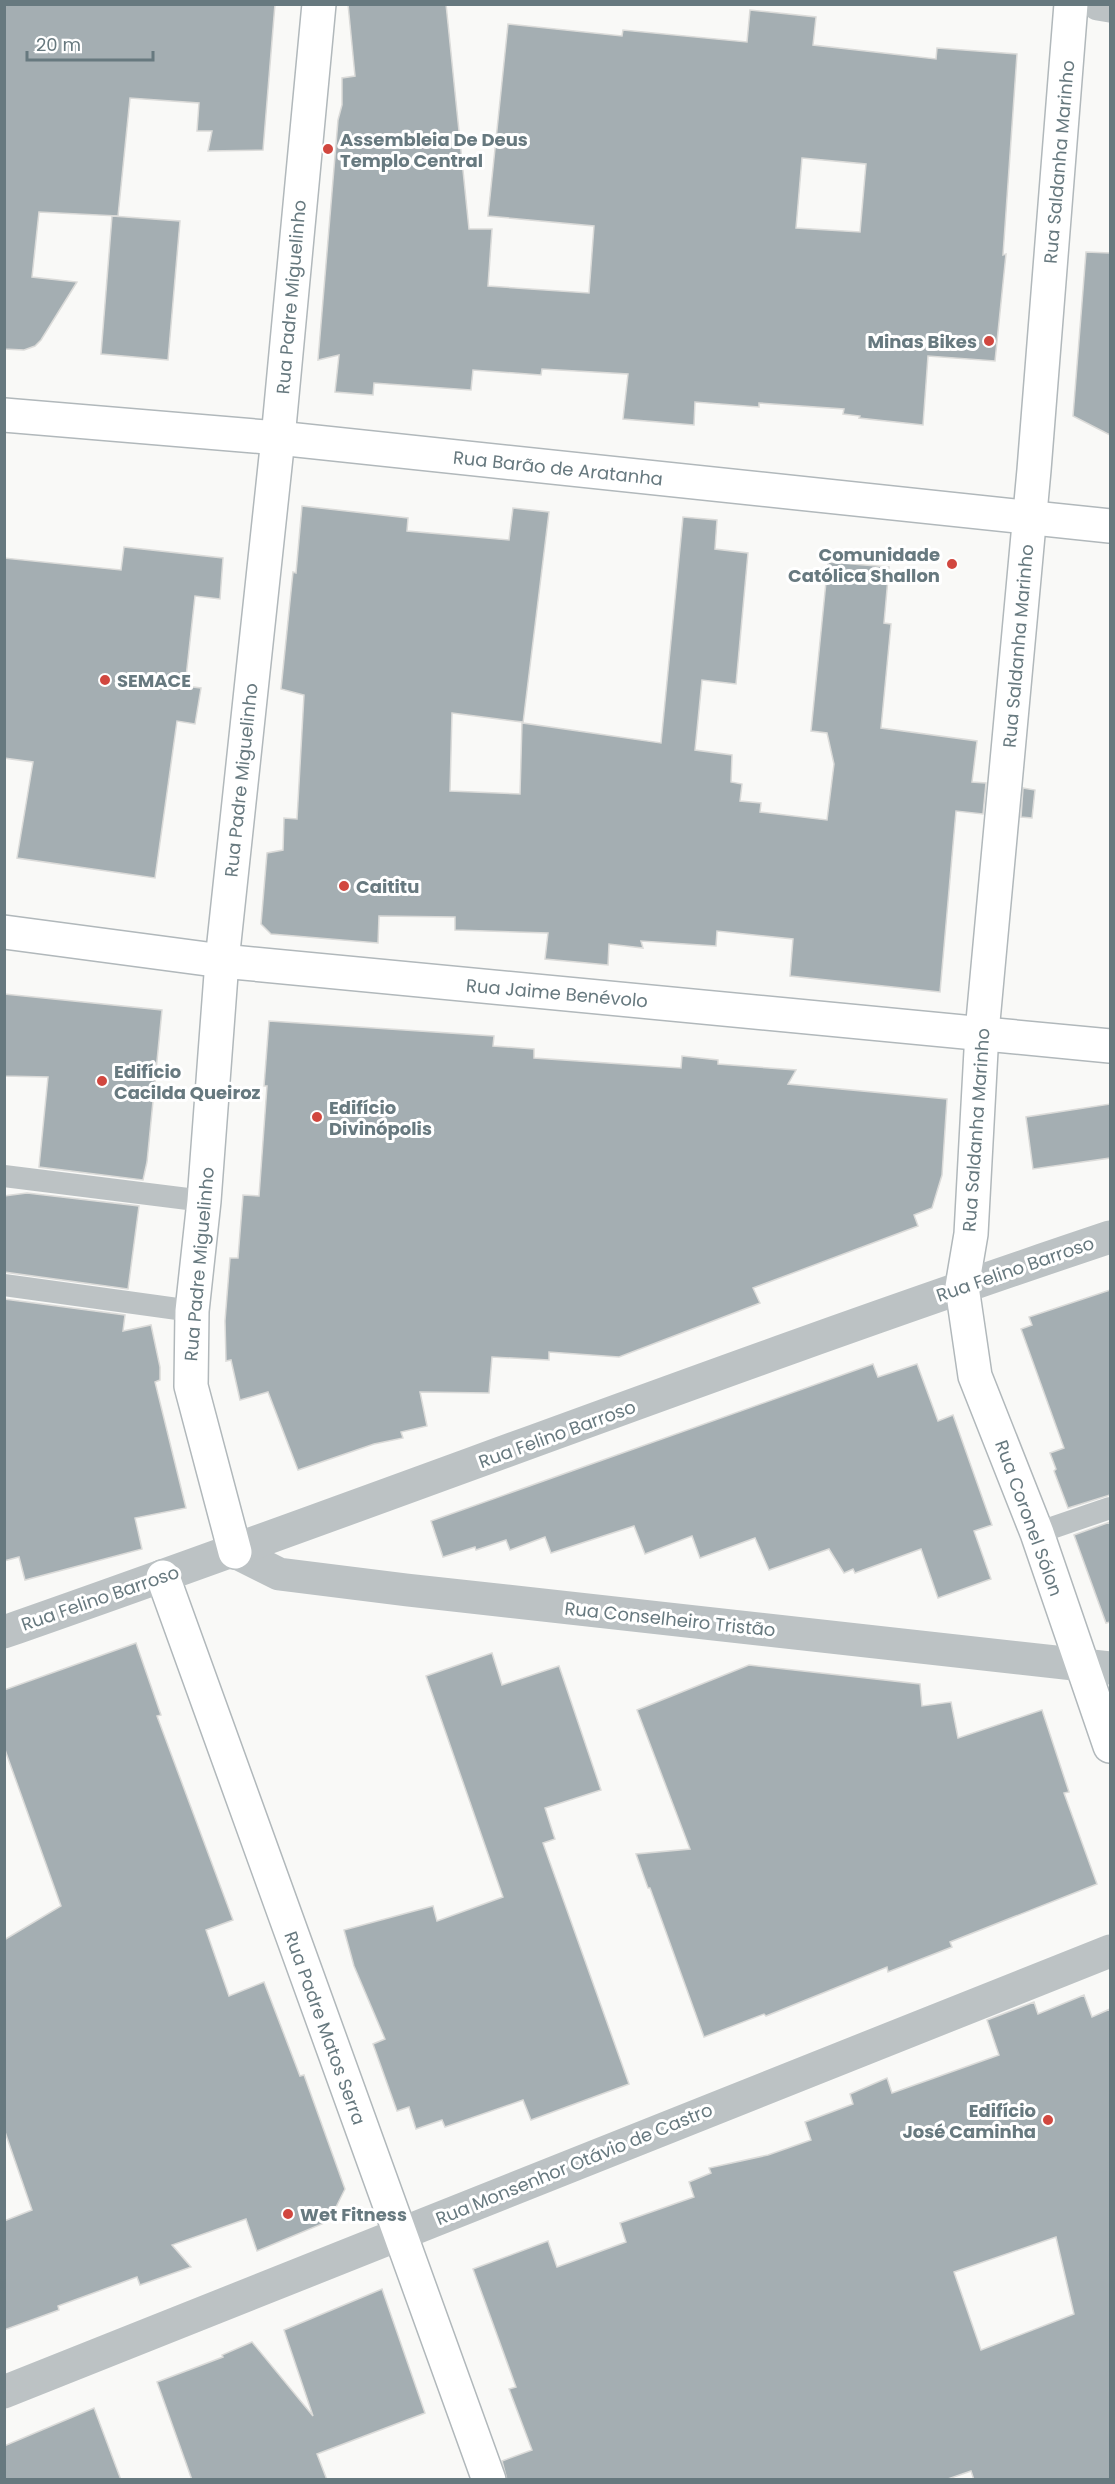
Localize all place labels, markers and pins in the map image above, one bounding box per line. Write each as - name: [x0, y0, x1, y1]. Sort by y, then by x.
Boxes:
- place label: Assembleia De Deus Templo Central: [340, 127, 528, 173]
- marker: Assembleia De Deus Templo Central: [321, 142, 335, 156]
- place label: Minas Bikes: [868, 329, 977, 354]
- marker: Minas Bikes: [982, 334, 996, 348]
- place label: Comunidade Católica Shallon: [788, 542, 940, 588]
- marker: Comunidade Católica Shallon: [945, 557, 959, 571]
- place label: SEMACE: [117, 668, 191, 693]
- marker: SEMACE: [98, 673, 112, 687]
- place label: Caititu: [356, 874, 419, 899]
- marker: Caititu: [337, 879, 351, 893]
- place label: Edifício Cacilda Queiroz: [114, 1059, 261, 1105]
- marker: Edifício Cacilda Queiroz: [95, 1074, 109, 1088]
- place label: Edifício Divinópolis: [329, 1095, 432, 1141]
- marker: Edifício Divinópolis: [310, 1110, 324, 1124]
- place label: Edifício José Caminha: [902, 2098, 1036, 2144]
- marker: Edifício José Caminha: [1041, 2113, 1055, 2127]
- place label: Wet Fitness: [300, 2202, 407, 2227]
- marker: Wet Fitness: [281, 2207, 295, 2221]

